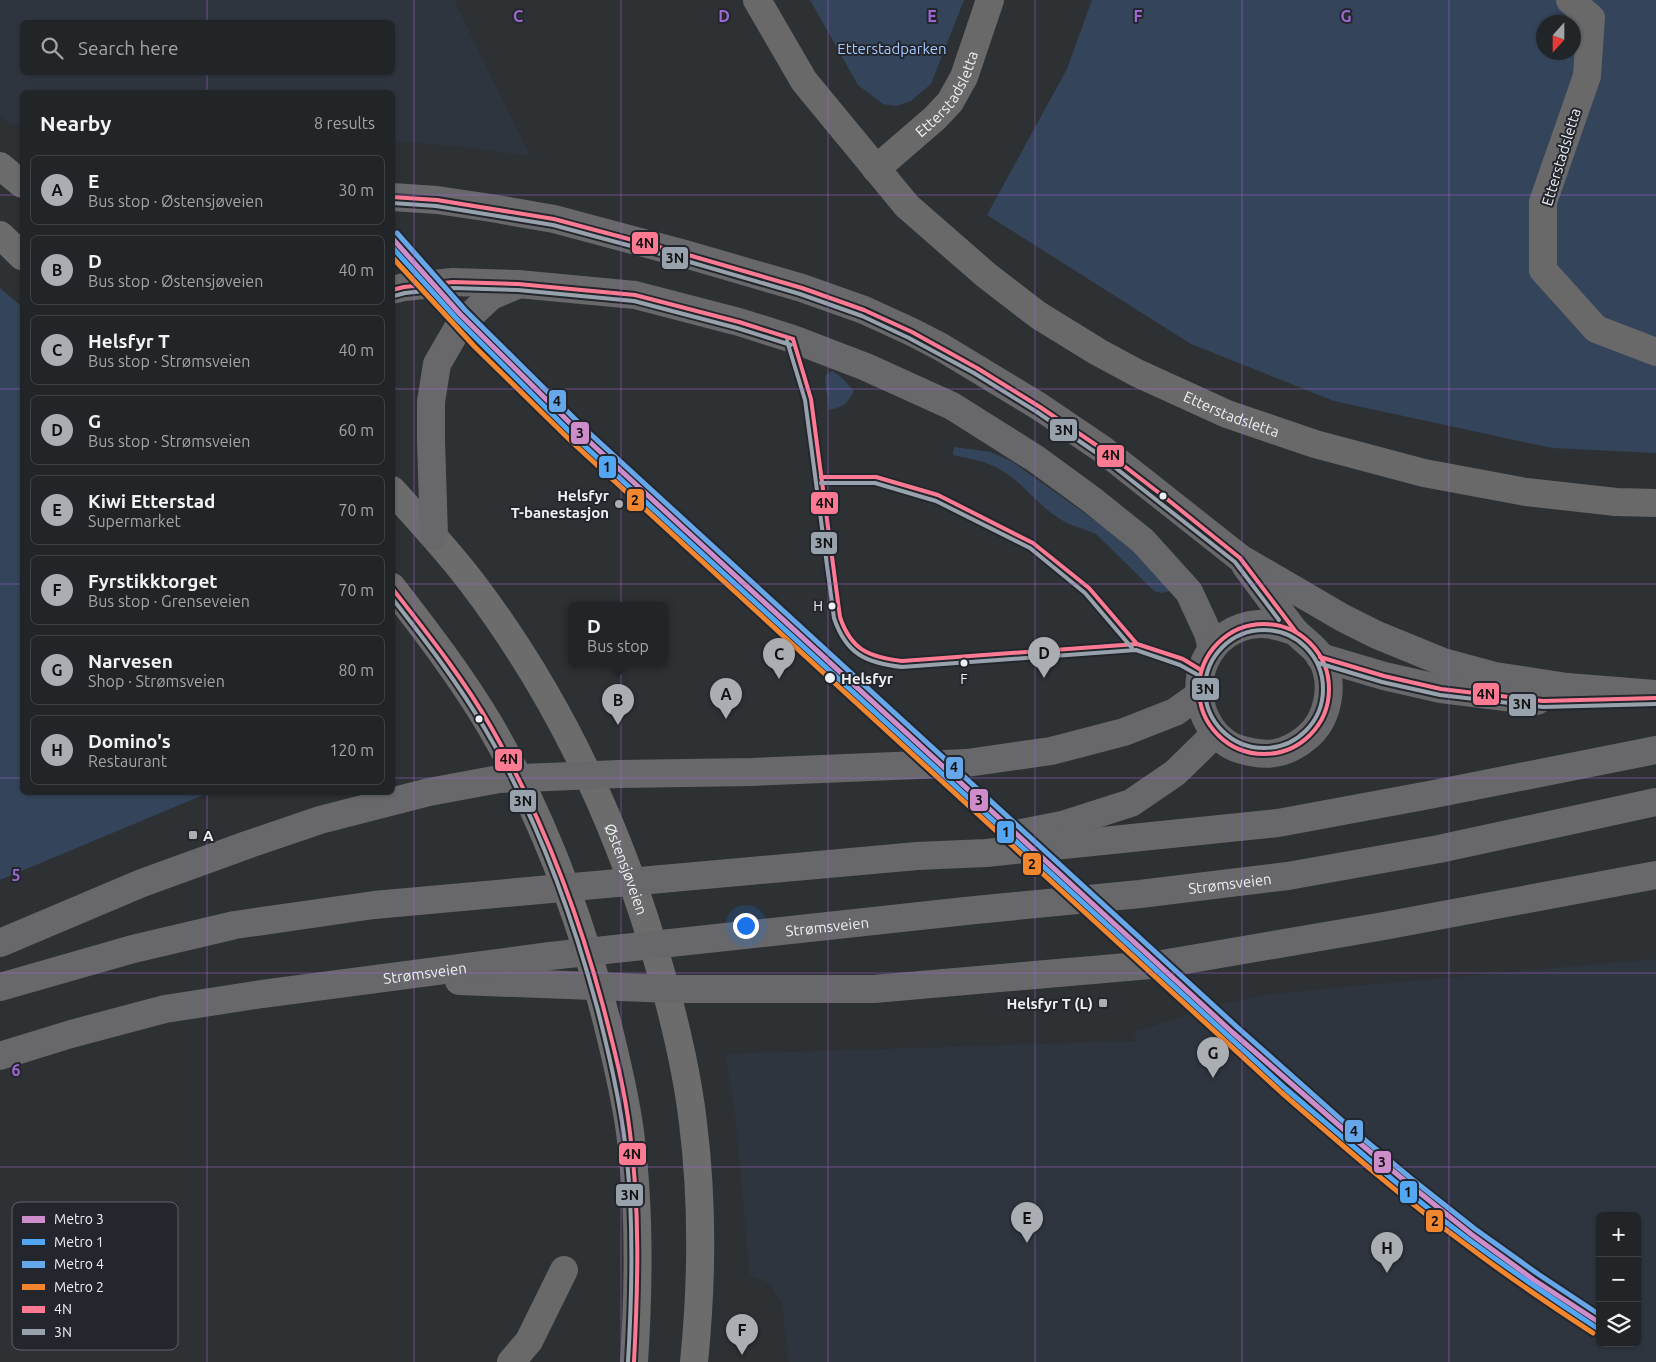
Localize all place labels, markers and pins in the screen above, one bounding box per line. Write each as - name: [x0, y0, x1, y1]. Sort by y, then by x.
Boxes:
- place label: Helsfyr T-banestasjon: [511, 487, 610, 521]
- unlabelled marker: [1158, 491, 1168, 501]
- marker: Helsfyr T-banestasjon: [613, 498, 625, 510]
- place label: H: [813, 598, 823, 614]
- marker: H: [827, 601, 837, 611]
- pin: D: [1028, 637, 1060, 678]
- pin: C: [763, 638, 795, 679]
- marker: F: [959, 658, 969, 668]
- place label: Helsfyr: [841, 670, 894, 687]
- marker: Helsfyr: [823, 671, 837, 685]
- place label: F: [960, 671, 968, 687]
- pin: A: [710, 678, 742, 719]
- pin: B: [602, 684, 634, 725]
- unlabelled marker: [474, 714, 484, 724]
- place label: A: [203, 827, 214, 844]
- marker: A: [187, 829, 199, 841]
- place label: Helsfyr T (L): [1006, 995, 1093, 1012]
- marker: Helsfyr T (L): [1097, 997, 1109, 1009]
- pin: G: [1197, 1037, 1229, 1078]
- pin: E: [1011, 1202, 1043, 1243]
- pin: H: [1371, 1232, 1403, 1273]
- pin: F: [726, 1314, 758, 1355]

